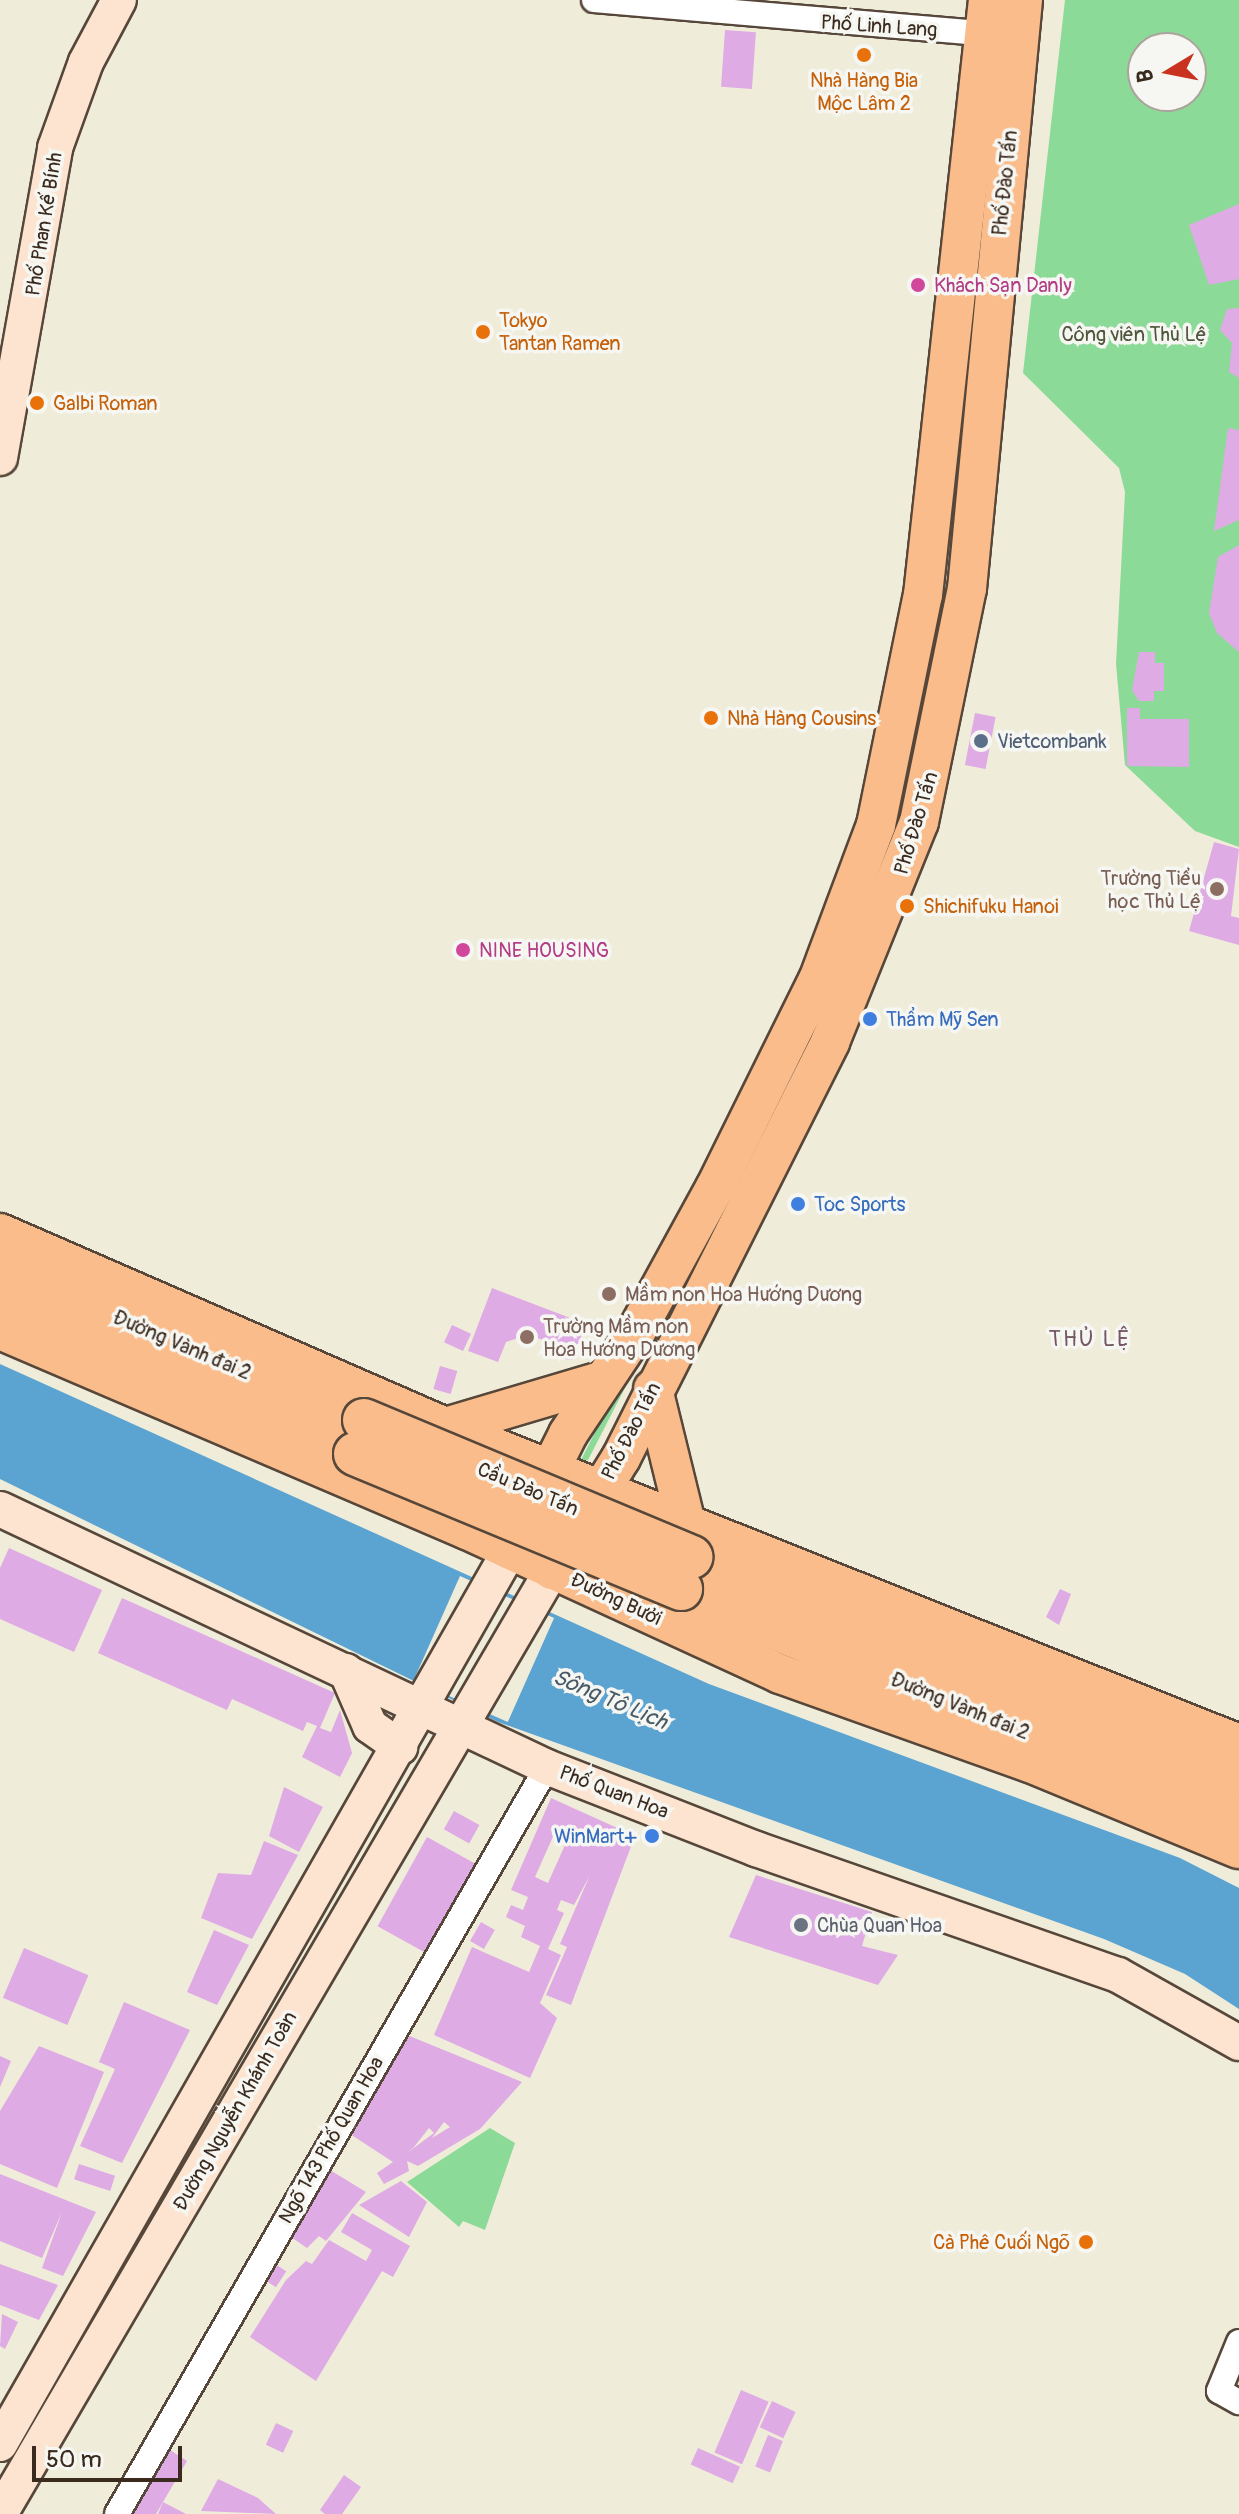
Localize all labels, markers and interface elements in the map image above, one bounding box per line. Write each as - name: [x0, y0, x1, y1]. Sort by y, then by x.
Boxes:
- street label: Phố Linh Lang: [820, 10, 938, 42]
- north arrow: [1127, 32, 1207, 112]
- marker: Nhà Hàng Bia Mộc Lâm 2: [855, 46, 873, 64]
- text: B: [1130, 67, 1160, 84]
- place label: Nhà Hàng Bia Mộc Lâm 2: [810, 68, 918, 115]
- street label: Phố Đào Tấn: [988, 129, 1022, 237]
- street label: Phố Phan Kế Bính: [21, 150, 67, 298]
- place label: Khách Sạn Danly: [934, 273, 1072, 297]
- marker: Khách Sạn Danly: [909, 276, 927, 294]
- place label: Tokyo Tantan Ramen: [499, 308, 621, 355]
- park label: Công viên Thủ Lệ: [1062, 322, 1206, 346]
- marker: Tokyo Tantan Ramen: [474, 323, 492, 341]
- place label: Galbi Roman: [53, 391, 158, 415]
- marker: Galbi Roman: [28, 394, 46, 412]
- place label: Nhà Hàng Cousins: [727, 706, 876, 730]
- marker: Nhà Hàng Cousins: [702, 709, 720, 727]
- place label: Vietcombank: [997, 729, 1107, 753]
- marker: Vietcombank: [972, 732, 990, 750]
- street label: Phố Đào Tấn: [889, 769, 943, 877]
- place label: Trường Tiểu học Thủ Lệ: [1101, 866, 1201, 913]
- marker: Trường Tiểu học Thủ Lệ: [1208, 880, 1226, 898]
- place label: Shichifuku Hanoi: [923, 894, 1059, 918]
- marker: Shichifuku Hanoi: [898, 897, 916, 915]
- place label: NINE HOUSING: [479, 938, 609, 962]
- marker: NINE HOUSING: [454, 941, 472, 959]
- place label: Thẩm Mỹ Sen: [886, 1007, 999, 1031]
- marker: Thẩm Mỹ Sen: [861, 1010, 879, 1028]
- place label: Toc Sports: [814, 1192, 905, 1216]
- marker: Toc Sports: [789, 1195, 807, 1213]
- place label: Mầm non Hoa Hướng Dương: [625, 1282, 862, 1306]
- marker: Mầm non Hoa Hướng Dương: [600, 1285, 618, 1303]
- street label: Đường Vành đai 2: [109, 1305, 255, 1385]
- place label: Trường Mầm non Hoa Hướng Dương: [543, 1314, 695, 1361]
- district label: THỦ LỆ: [1049, 1327, 1131, 1353]
- marker: Trường Mầm non Hoa Hướng Dương: [518, 1328, 536, 1346]
- street label: Phố Đào Tấn: [596, 1378, 666, 1484]
- street label: Cầu Đào Tấn: [474, 1457, 582, 1521]
- street label: Đường Bưởi: [567, 1568, 665, 1630]
- water label: Sông Tô Lịch: [549, 1664, 671, 1736]
- street label: Đường Vành đai 2: [887, 1667, 1033, 1745]
- street label: Phố Quan Hoa: [556, 1760, 672, 1824]
- place label: WinMart+: [554, 1824, 636, 1848]
- marker: WinMart+: [643, 1827, 661, 1845]
- place label: Chùa Quan Hoa: [817, 1913, 942, 1937]
- marker: Chùa Quan Hoa: [792, 1916, 810, 1934]
- street label: Đường Nguyễn Khánh Toàn: [168, 2007, 302, 2215]
- street label: Ngõ 143 Phố Quan Hoa: [273, 2052, 389, 2228]
- place label: Cà Phê Cuối Ngõ: [933, 2230, 1070, 2254]
- marker: Cà Phê Cuối Ngõ: [1077, 2233, 1095, 2251]
- scale bar: [36, 2430, 186, 2480]
- text: 50 m: [46, 2445, 102, 2474]

